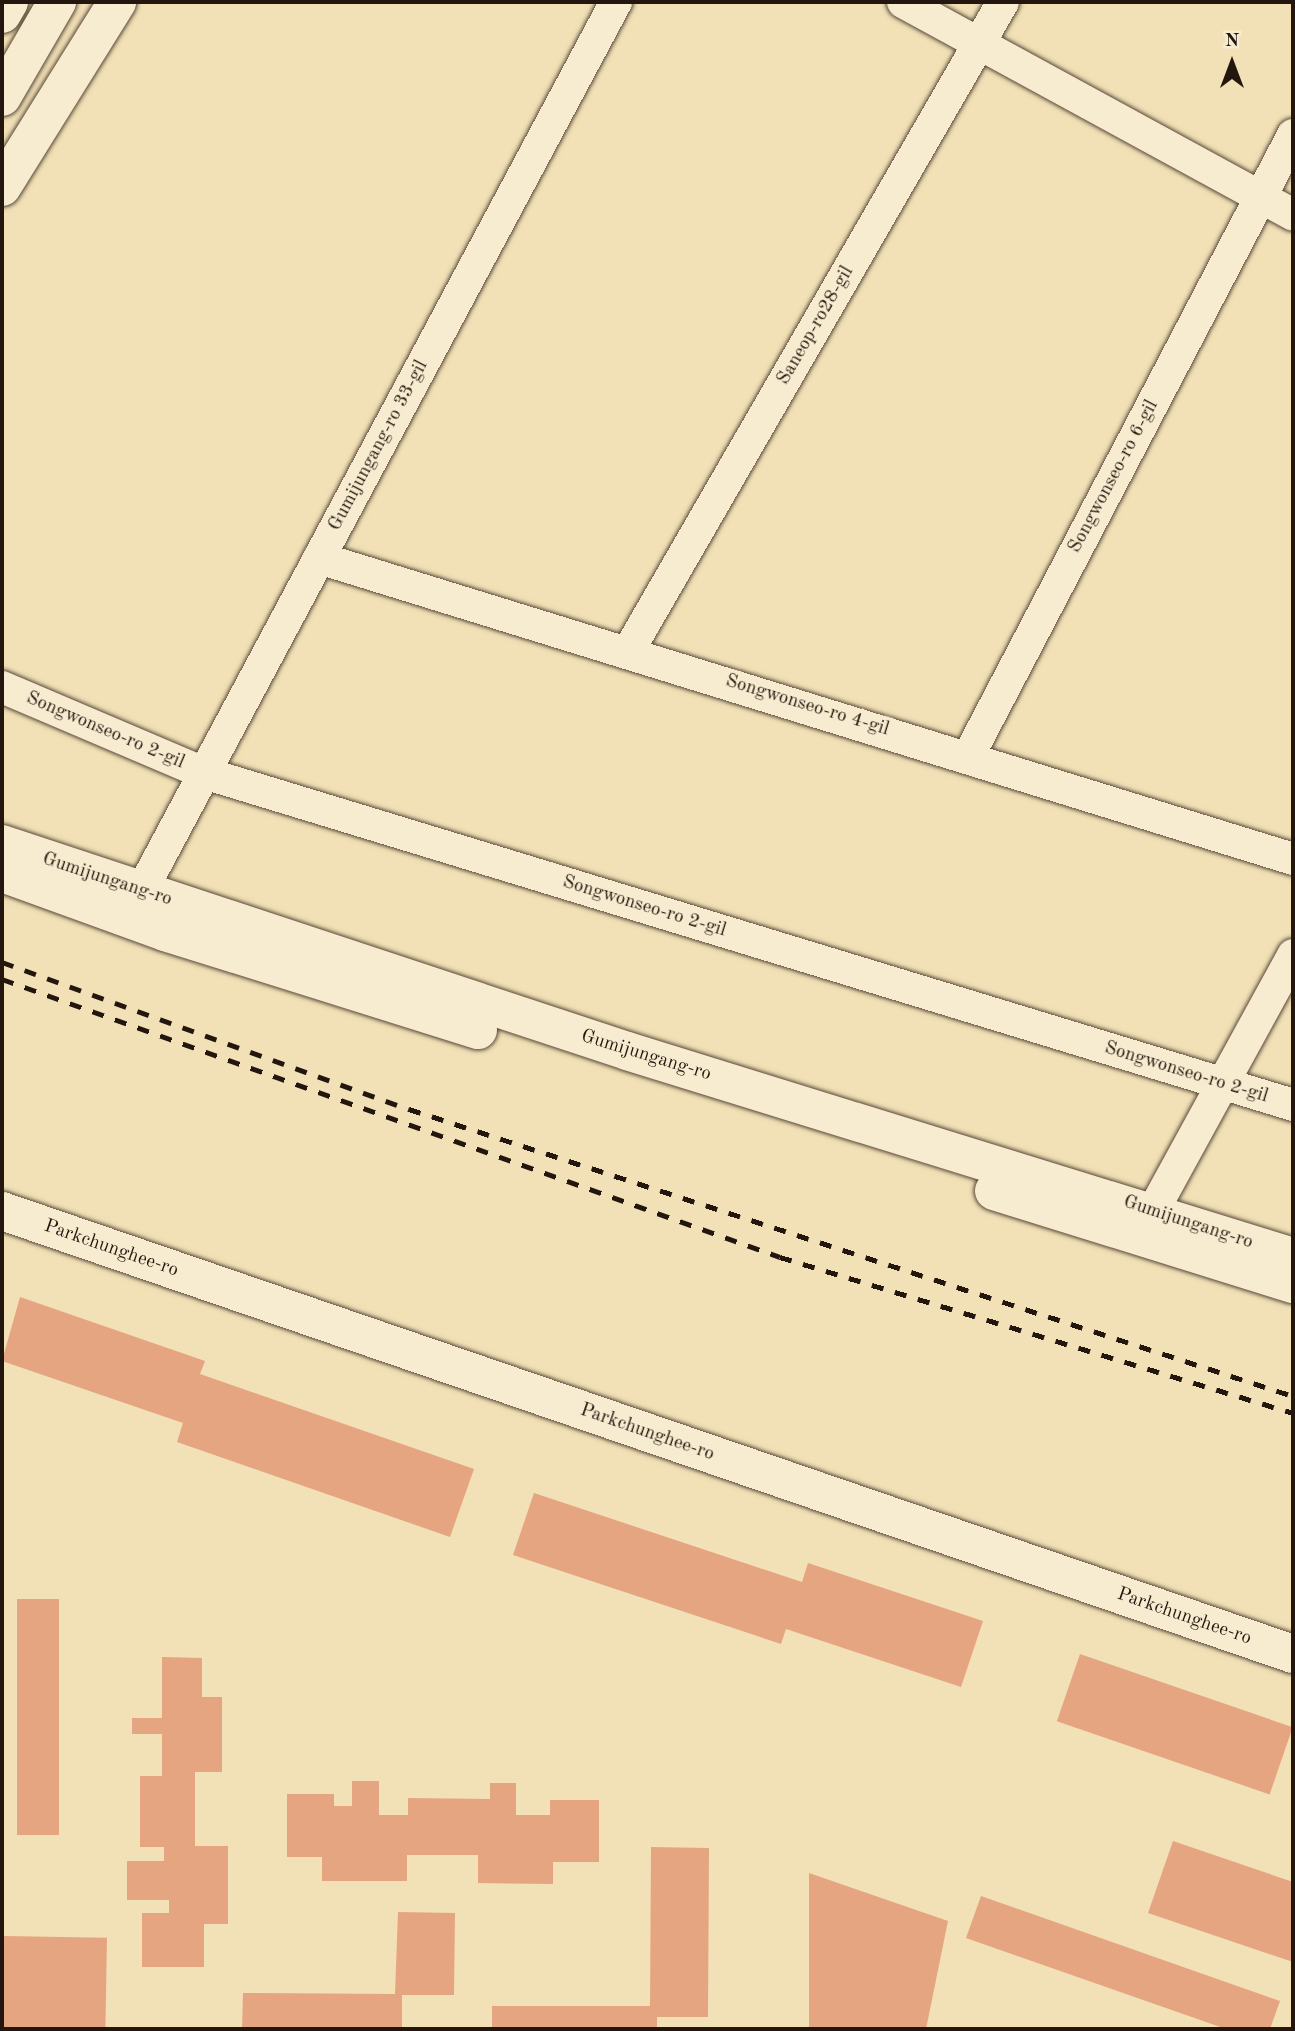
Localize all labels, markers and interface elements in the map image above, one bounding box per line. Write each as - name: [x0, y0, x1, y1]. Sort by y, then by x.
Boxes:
- north arrow: [1197, 28, 1267, 98]
- text: N: [1225, 32, 1239, 51]
- street label: Saneop-ro28-gil: [773, 263, 859, 389]
- street label: Gumijungang-ro 33-gil: [324, 357, 434, 535]
- street label: Songwonseo-ro 6-gil: [1064, 397, 1164, 557]
- street label: Songwonseo-ro 4-gil: [722, 670, 892, 742]
- street label: Songwonseo-ro 2-gil: [22, 687, 188, 775]
- street label: Gumijungang-ro: [39, 848, 175, 912]
- street label: Songwonseo-ro 2-gil: [559, 871, 729, 943]
- street label: Gumijungang-ro: [578, 1025, 714, 1087]
- street label: Songwonseo-ro 2-gil: [1101, 1037, 1271, 1109]
- street label: Gumijungang-ro: [1120, 1191, 1256, 1255]
- street label: Parkchunghee-ro: [41, 1215, 181, 1283]
- street label: Parkchunghee-ro: [577, 1399, 717, 1467]
- street label: Parkchunghee-ro: [1114, 1583, 1254, 1651]

